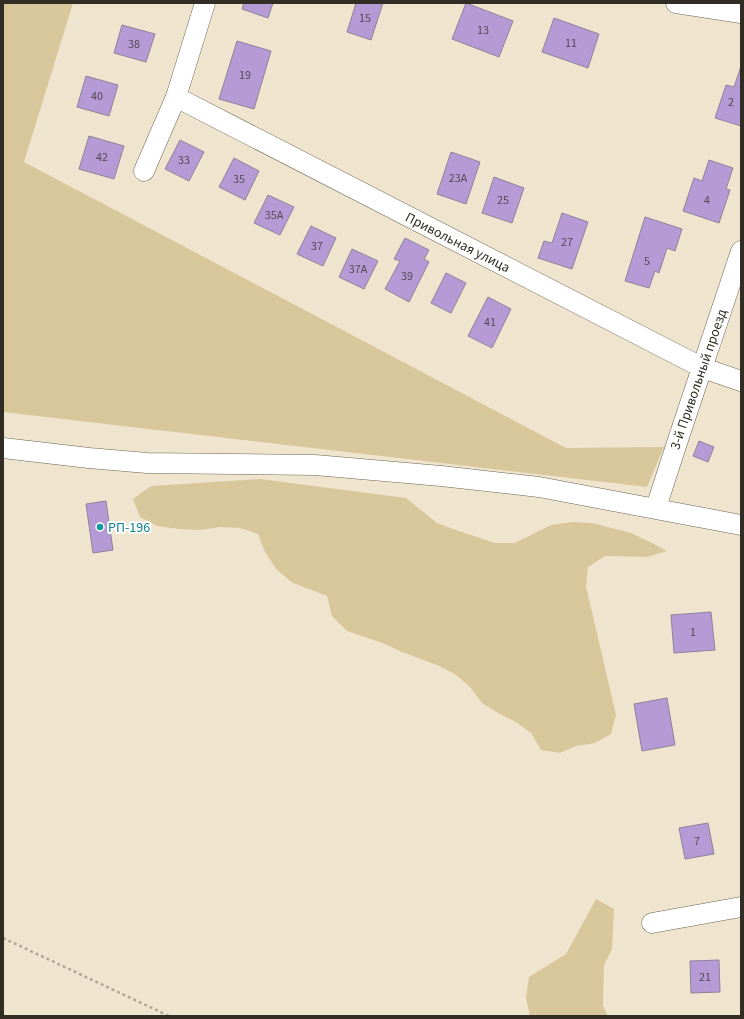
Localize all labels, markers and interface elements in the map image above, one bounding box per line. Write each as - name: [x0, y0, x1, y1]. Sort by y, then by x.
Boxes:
- house number: 15: [359, 10, 371, 27]
- house number: 13: [477, 22, 489, 39]
- house number: 11: [565, 35, 577, 52]
- house number: 38: [128, 36, 140, 53]
- house number: 19: [239, 67, 251, 84]
- house number: 40: [91, 88, 103, 105]
- house number: 2: [728, 94, 734, 111]
- house number: 42: [96, 149, 108, 166]
- house number: 33: [178, 152, 190, 169]
- house number: 23А: [449, 170, 468, 187]
- house number: 35: [233, 171, 245, 188]
- house number: 25: [497, 192, 509, 209]
- house number: 4: [704, 192, 710, 209]
- house number: 35А: [265, 207, 284, 224]
- street label: Привольная улица: [402, 208, 513, 278]
- house number: 27: [561, 234, 573, 251]
- house number: 37: [311, 238, 323, 255]
- house number: 5: [644, 253, 650, 270]
- house number: 37А: [349, 261, 368, 278]
- house number: 39: [401, 268, 413, 285]
- street label: 3-й Привольный проезд: [665, 306, 733, 452]
- house number: 41: [484, 314, 496, 331]
- place label: РП-196: [108, 518, 150, 538]
- marker: РП-196: [95, 522, 105, 532]
- house number: 1: [690, 624, 696, 641]
- house number: 7: [694, 833, 700, 850]
- house number: 21: [699, 969, 711, 986]

